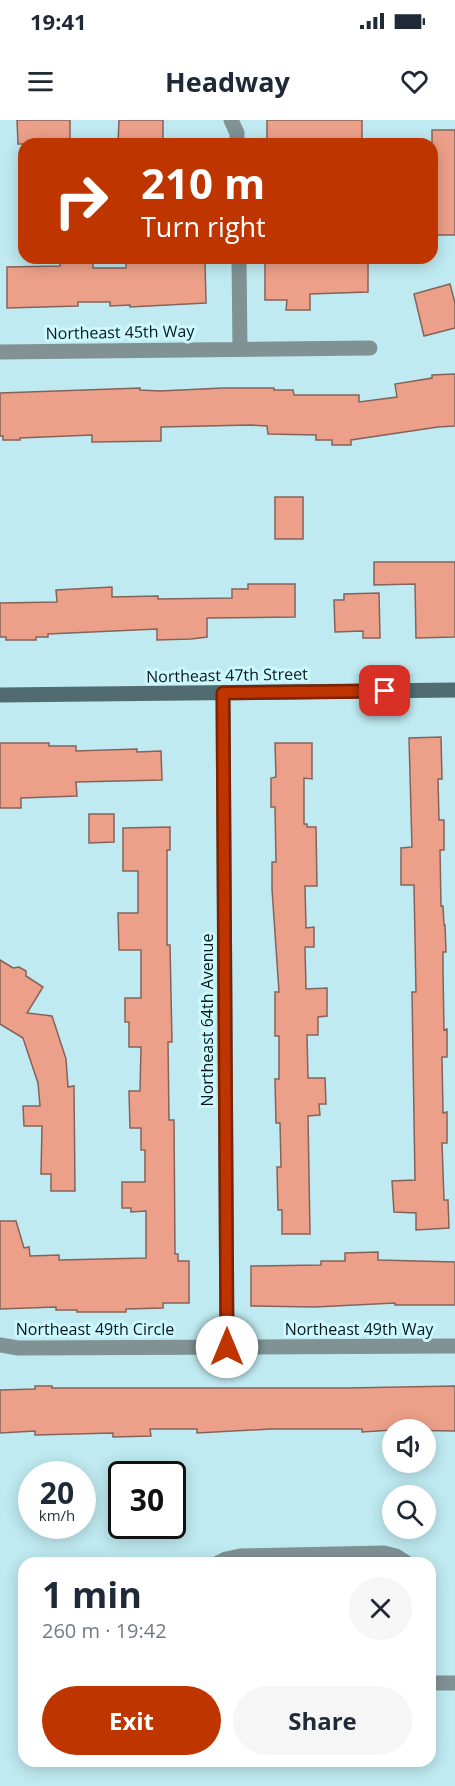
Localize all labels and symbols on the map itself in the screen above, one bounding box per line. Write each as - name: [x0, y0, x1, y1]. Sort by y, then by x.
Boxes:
- street label: Northeast 45th Way: [45, 320, 196, 344]
- street label: Northeast 47th Street: [146, 663, 308, 687]
- pin: [359, 665, 410, 716]
- street label: Northeast 64th Avenue: [196, 934, 218, 1106]
- position arrow: [195, 1315, 259, 1379]
- street label: Northeast 49th Circle: [16, 1318, 174, 1340]
- street label: Northeast 49th Way: [285, 1318, 434, 1340]
- speed limit sign: 30: [108, 1461, 186, 1539]

